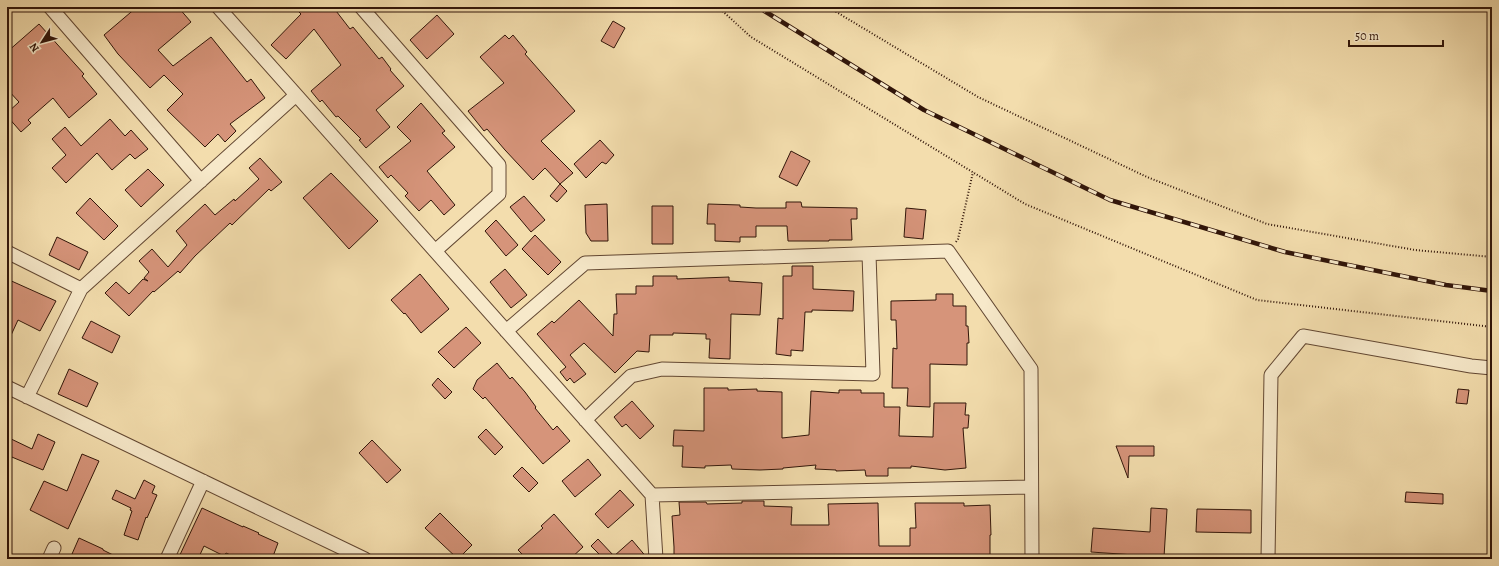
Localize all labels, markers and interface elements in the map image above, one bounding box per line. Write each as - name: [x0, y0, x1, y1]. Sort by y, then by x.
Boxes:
- north arrow: [22, 22, 62, 62]
- scale bar: [1349, 22, 1443, 48]
- text: 50 m: [1355, 28, 1379, 44]
- text: N: [26, 40, 43, 55]

